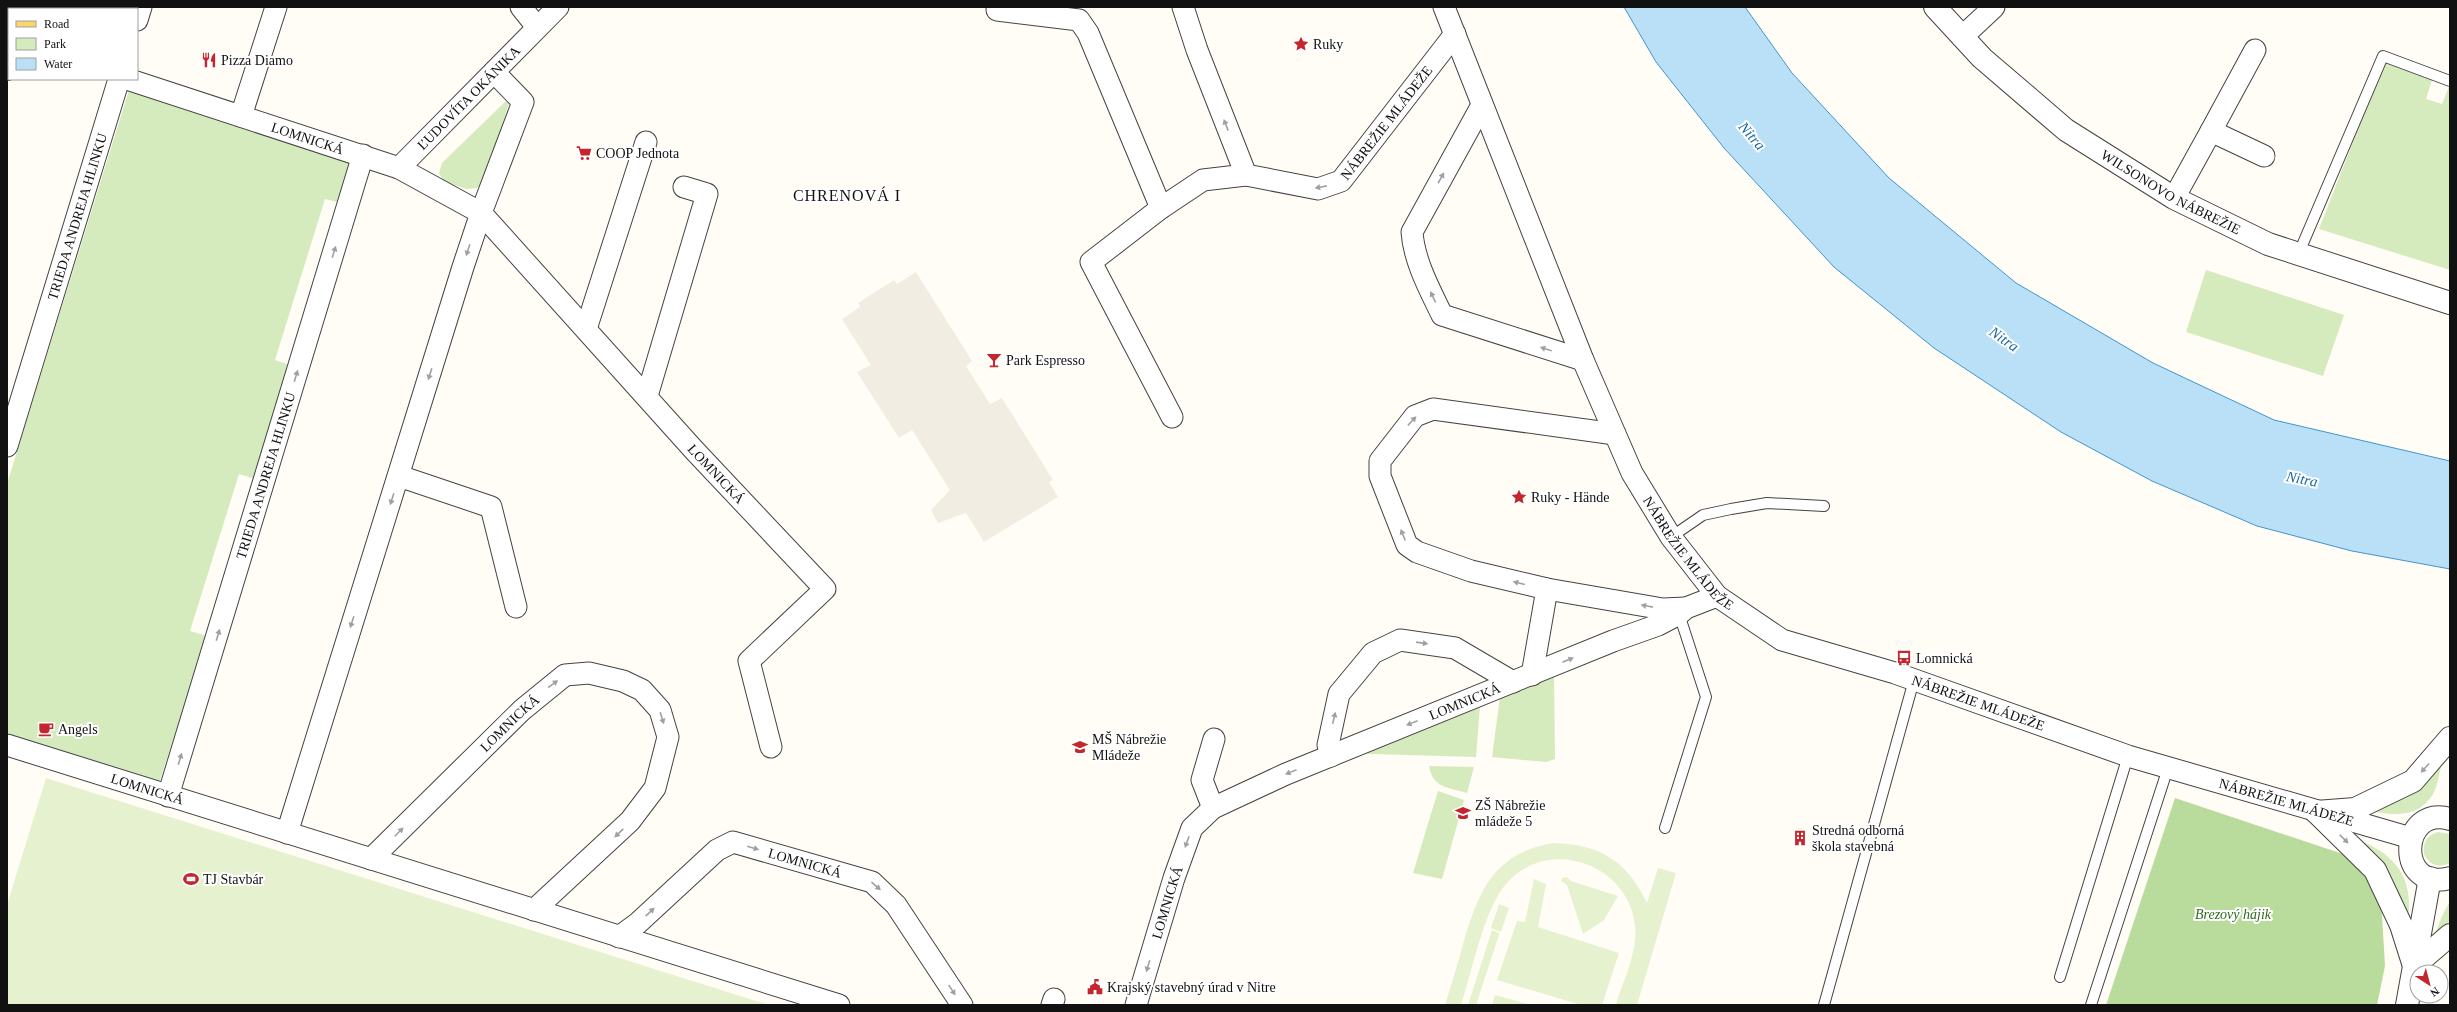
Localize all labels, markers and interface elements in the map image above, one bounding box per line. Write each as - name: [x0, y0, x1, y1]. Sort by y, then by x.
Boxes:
- legend: [8, 8, 138, 80]
- text: Road: [44, 17, 69, 31]
- place icon: Ruky: [1292, 35, 1310, 53]
- text: Park: [44, 37, 66, 51]
- place label: Ruky: [1313, 37, 1343, 52]
- street label: ĽUDOVÍTA OKÁNIKA: [415, 42, 524, 153]
- restaurant icon: Pizza Diamo: [200, 51, 218, 69]
- place label: Pizza Diamo: [221, 53, 293, 68]
- text: Water: [44, 57, 72, 71]
- street label: NÁBREŽIE MLÁDEŽE: [1338, 63, 1435, 183]
- water label: Nitra: [1735, 118, 1768, 153]
- one-way arrow: [1223, 119, 1229, 131]
- street label: LOMNICKÁ: [269, 120, 347, 158]
- street label: TRIEDA ANDREJA HLINKU: [45, 131, 110, 302]
- supermarket icon: COOP Jednota: [575, 144, 593, 162]
- place label: COOP Jednota: [596, 146, 680, 161]
- street label: WILSONOVO NÁBREŽIE: [2098, 147, 2243, 237]
- one-way arrow: [1438, 172, 1445, 184]
- one-way arrow: [1315, 184, 1327, 190]
- district label: CHRENOVÁ I: [793, 186, 901, 204]
- one-way arrow: [465, 245, 471, 257]
- one-way arrow: [331, 246, 337, 258]
- one-way arrow: [1430, 291, 1436, 302]
- water label: Nitra: [1986, 323, 2022, 355]
- one-way arrow: [1540, 346, 1552, 352]
- bar icon: Park Espresso: [985, 351, 1003, 369]
- place label: Park Espresso: [1006, 353, 1085, 368]
- one-way arrow: [427, 369, 433, 381]
- one-way arrow: [293, 370, 299, 382]
- street label: TRIEDA ANDREJA HLINKU: [234, 390, 298, 561]
- one-way arrow: [1407, 416, 1416, 426]
- street label: LOMNICKÁ: [685, 441, 749, 507]
- water label: Nitra: [2284, 468, 2319, 490]
- place icon: Ruky - Hände: [1510, 488, 1528, 506]
- place label: Ruky - Hände: [1531, 490, 1610, 505]
- one-way arrow: [389, 493, 395, 505]
- street label: NÁBREŽIE MLÁDEŽE: [1640, 494, 1736, 613]
- one-way arrow: [1399, 529, 1405, 541]
- one-way arrow: [1513, 579, 1525, 585]
- one-way arrow: [1641, 602, 1653, 608]
- one-way arrow: [349, 617, 355, 629]
- one-way arrow: [215, 628, 221, 640]
- one-way arrow: [1416, 640, 1428, 646]
- bus stop icon: Lomnická: [1895, 649, 1913, 667]
- place label: Lomnická: [1916, 651, 1974, 666]
- one-way arrow: [1562, 657, 1573, 663]
- street label: NÁBREŽIE MLÁDEŽE: [1910, 673, 2047, 734]
- street label: LOMNICKÁ: [1427, 679, 1503, 723]
- one-way arrow: [548, 680, 559, 688]
- street label: LOMNICKÁ: [477, 691, 543, 755]
- one-way arrow: [1331, 712, 1337, 724]
- one-way arrow: [659, 713, 665, 725]
- cafe icon: Angels: [37, 720, 55, 738]
- one-way arrow: [1405, 720, 1417, 726]
- place label: Angels: [58, 722, 98, 737]
- place label: MŠ Nábrežie Mládeže: [1092, 731, 1166, 763]
- school or university icon: MŠ Nábrežie Mládeže: [1071, 738, 1089, 756]
- one-way arrow: [177, 753, 183, 765]
- one-way arrow: [2420, 763, 2430, 773]
- one-way arrow: [1285, 769, 1297, 775]
- street label: LOMNICKÁ: [109, 771, 187, 808]
- street label: NÁBREŽIE MLÁDEŽE: [2217, 776, 2356, 829]
- place label: ZŠ Nábrežie mládeže 5: [1475, 797, 1545, 829]
- school or university icon: ZŠ Nábrežie mládeže 5: [1454, 804, 1472, 822]
- place label: Stredná odborná škola stavebná: [1812, 823, 1905, 854]
- one-way arrow: [394, 827, 404, 837]
- one-way arrow: [614, 828, 624, 837]
- building icon: Stredná odborná škola stavebná: [1791, 829, 1809, 847]
- one-way arrow: [2339, 834, 2349, 844]
- one-way arrow: [1184, 836, 1190, 848]
- one-way arrow: [747, 845, 759, 851]
- street label: LOMNICKÁ: [767, 846, 844, 881]
- street label: LOMNICKÁ: [1149, 863, 1186, 941]
- sports icon: TJ Stavbár: [182, 870, 200, 888]
- place label: TJ Stavbár: [203, 872, 264, 887]
- one-way arrow: [871, 882, 881, 891]
- park label: Brezový hájik: [2195, 907, 2272, 922]
- one-way arrow: [644, 908, 655, 917]
- one-way arrow: [1145, 960, 1151, 972]
- north arrow: [2409, 964, 2449, 1004]
- public building icon: Krajský stavebný úrad v Nitre: [1086, 978, 1104, 996]
- place label: Krajský stavebný úrad v Nitre: [1107, 980, 1276, 995]
- one-way arrow: [949, 985, 956, 996]
- text: N: [2428, 985, 2442, 999]

